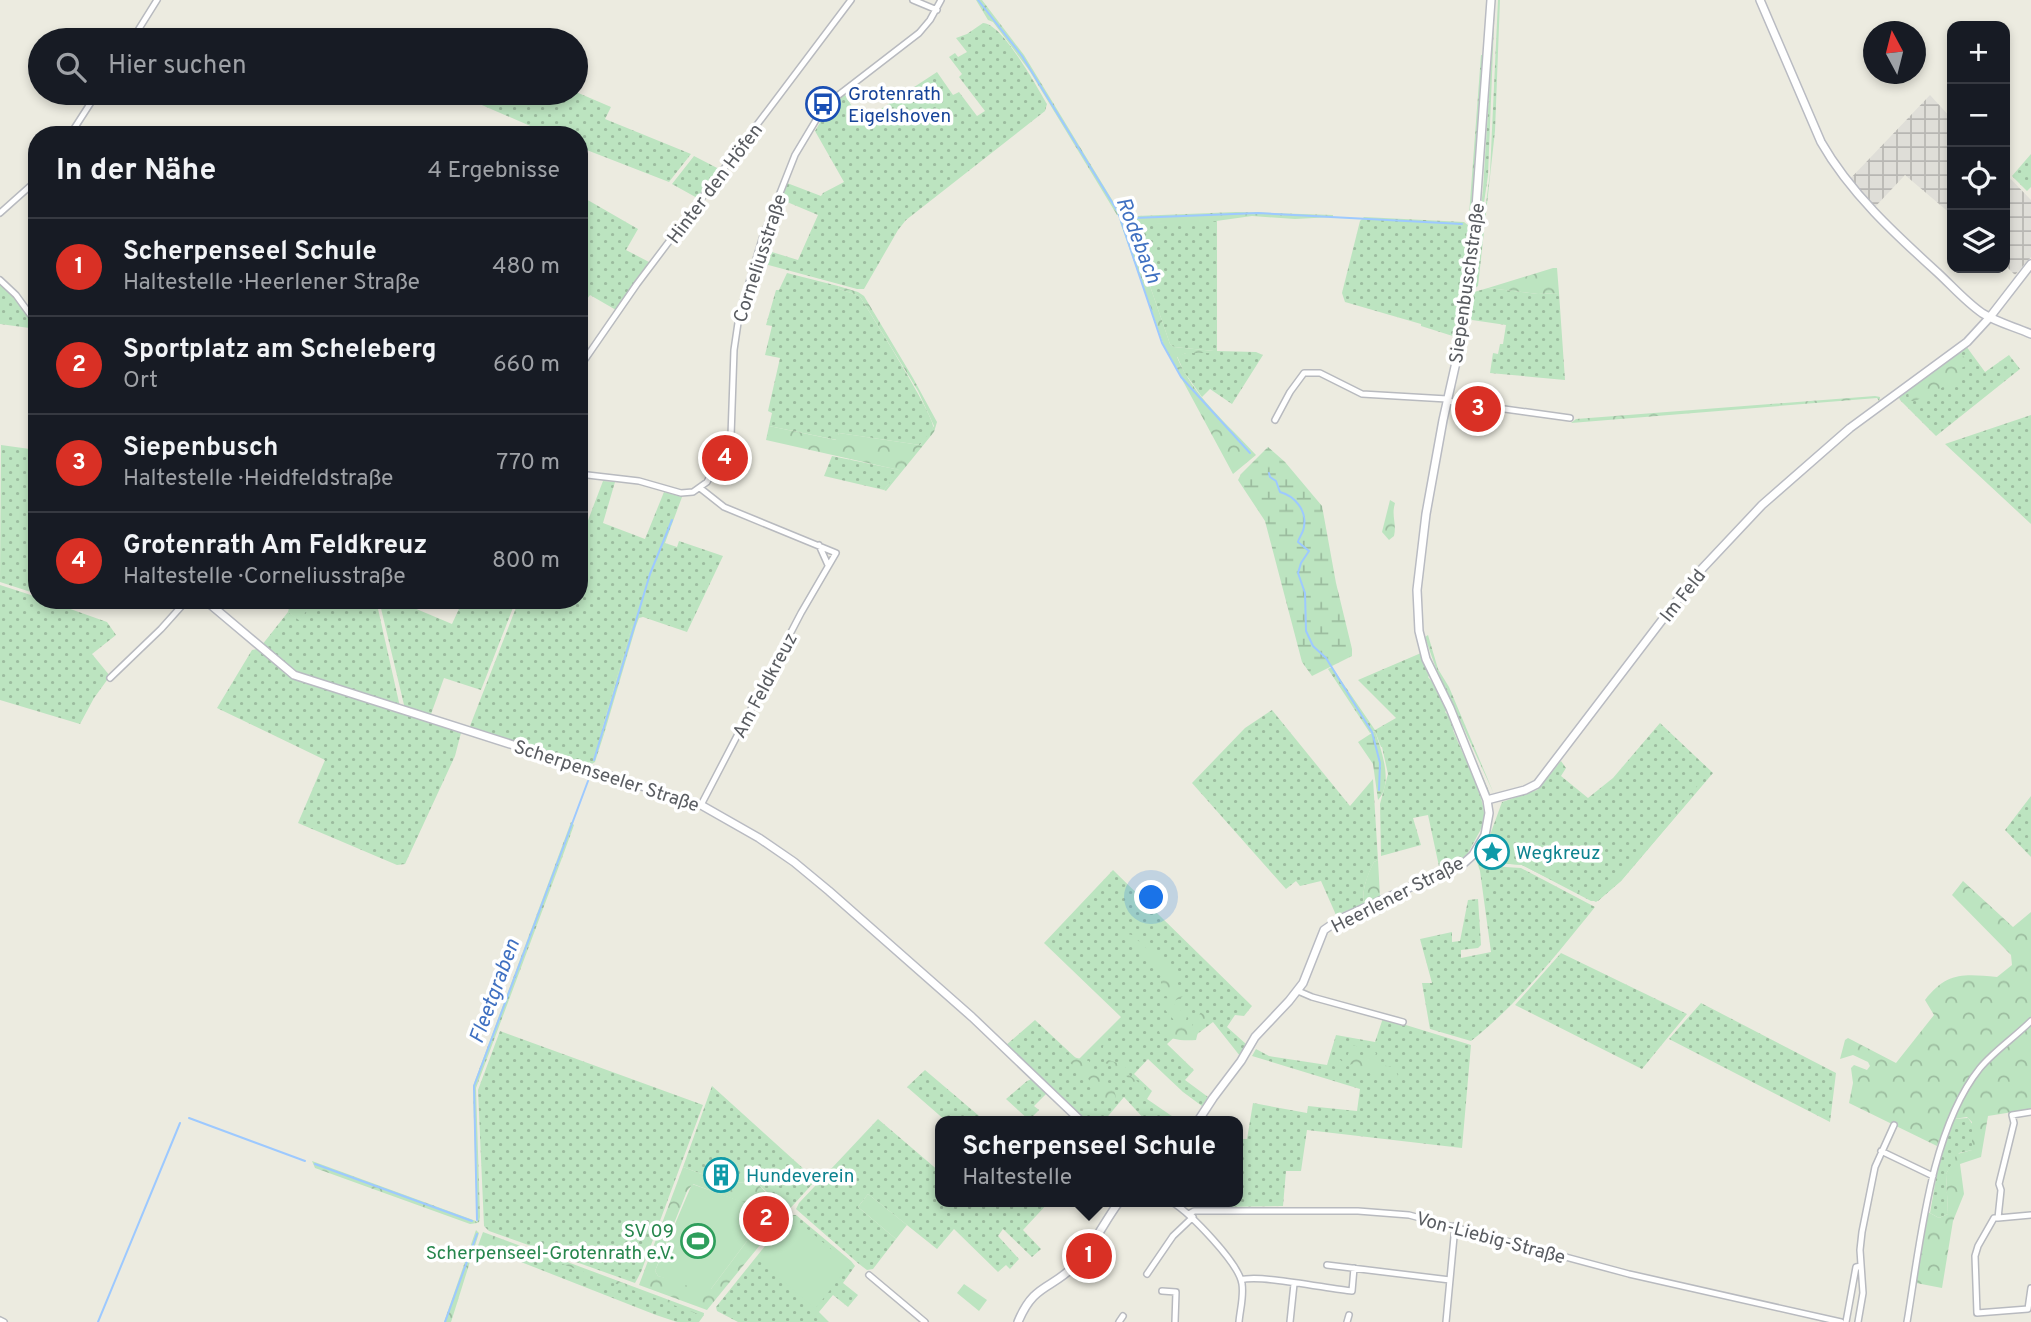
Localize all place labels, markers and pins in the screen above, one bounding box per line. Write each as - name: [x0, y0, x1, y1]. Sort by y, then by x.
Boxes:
- place label: Grotenrath Eigelshoven: [848, 83, 951, 129]
- bus stop icon: Grotenrath Eigelshoven: [804, 85, 842, 123]
- pin: 3: [1455, 383, 1501, 435]
- pin: 4: [702, 432, 748, 484]
- place icon: Wegkreuz: [1473, 833, 1511, 871]
- place label: Wegkreuz: [1516, 842, 1601, 866]
- building icon: Hundeverein: [702, 1156, 740, 1194]
- place label: Hundeverein: [746, 1165, 854, 1189]
- pin: 2: [743, 1193, 789, 1245]
- place label: SV 09 Scherpenseel-Grotenrath e.V.: [426, 1220, 674, 1266]
- sports icon: SV 09 Scherpenseel-Grotenrath e.V.: [679, 1222, 717, 1260]
- pin: 1: [1066, 1230, 1112, 1282]

